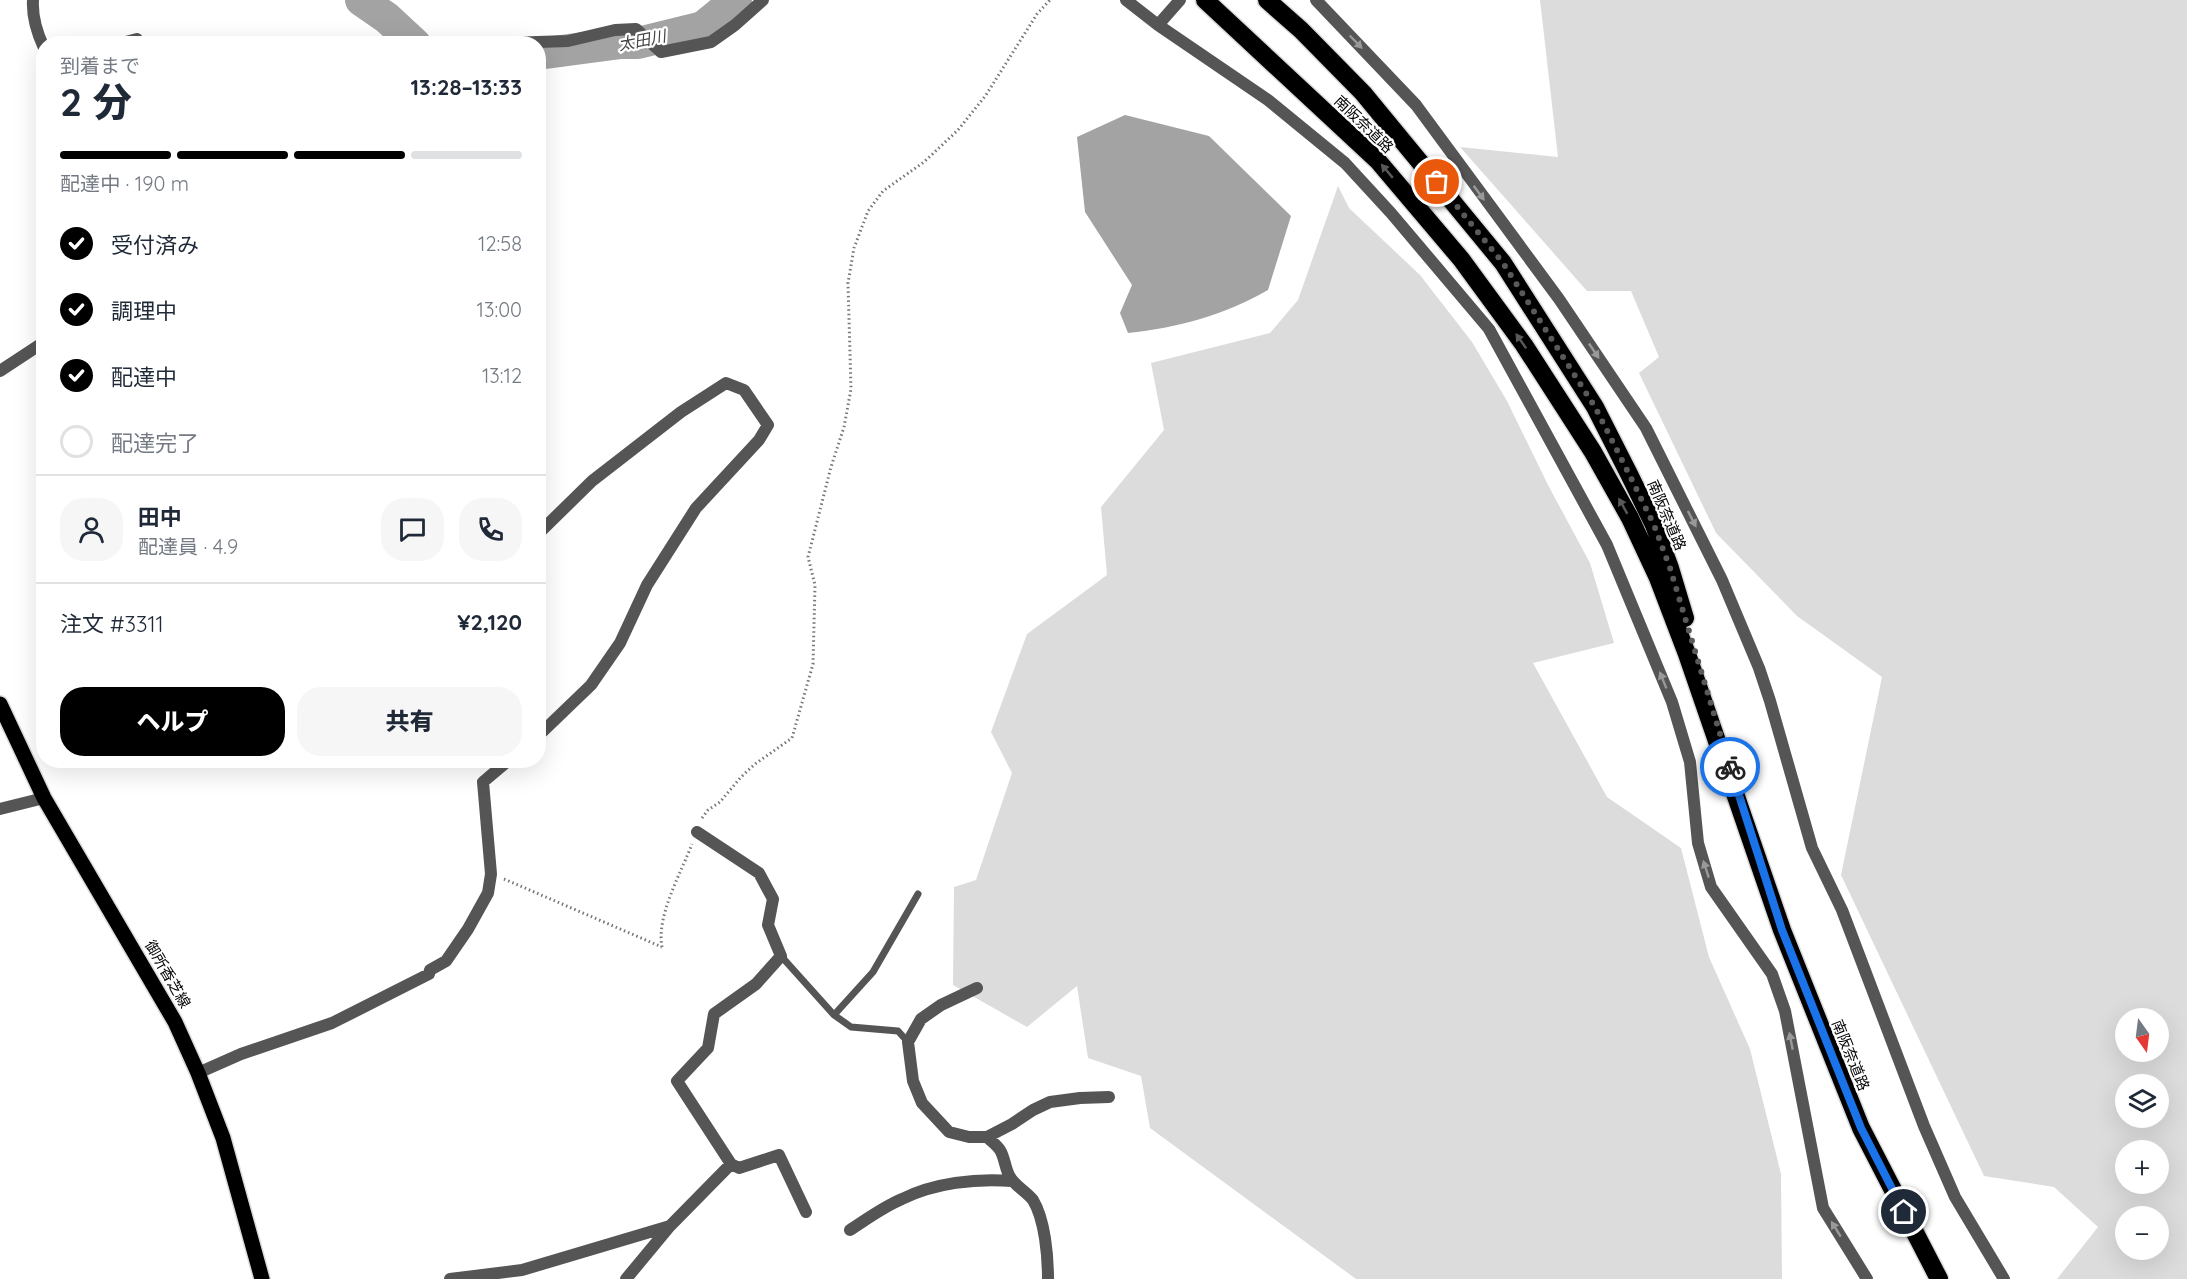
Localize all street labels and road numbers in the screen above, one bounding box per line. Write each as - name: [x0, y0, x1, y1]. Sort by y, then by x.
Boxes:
- street label: 南阪奈道路: [1330, 91, 1398, 157]
- street label: 南阪奈道路: [1644, 477, 1690, 553]
- street label: 御所香芝線: [141, 937, 195, 1011]
- street label: 南阪奈道路: [1828, 1017, 1874, 1093]

